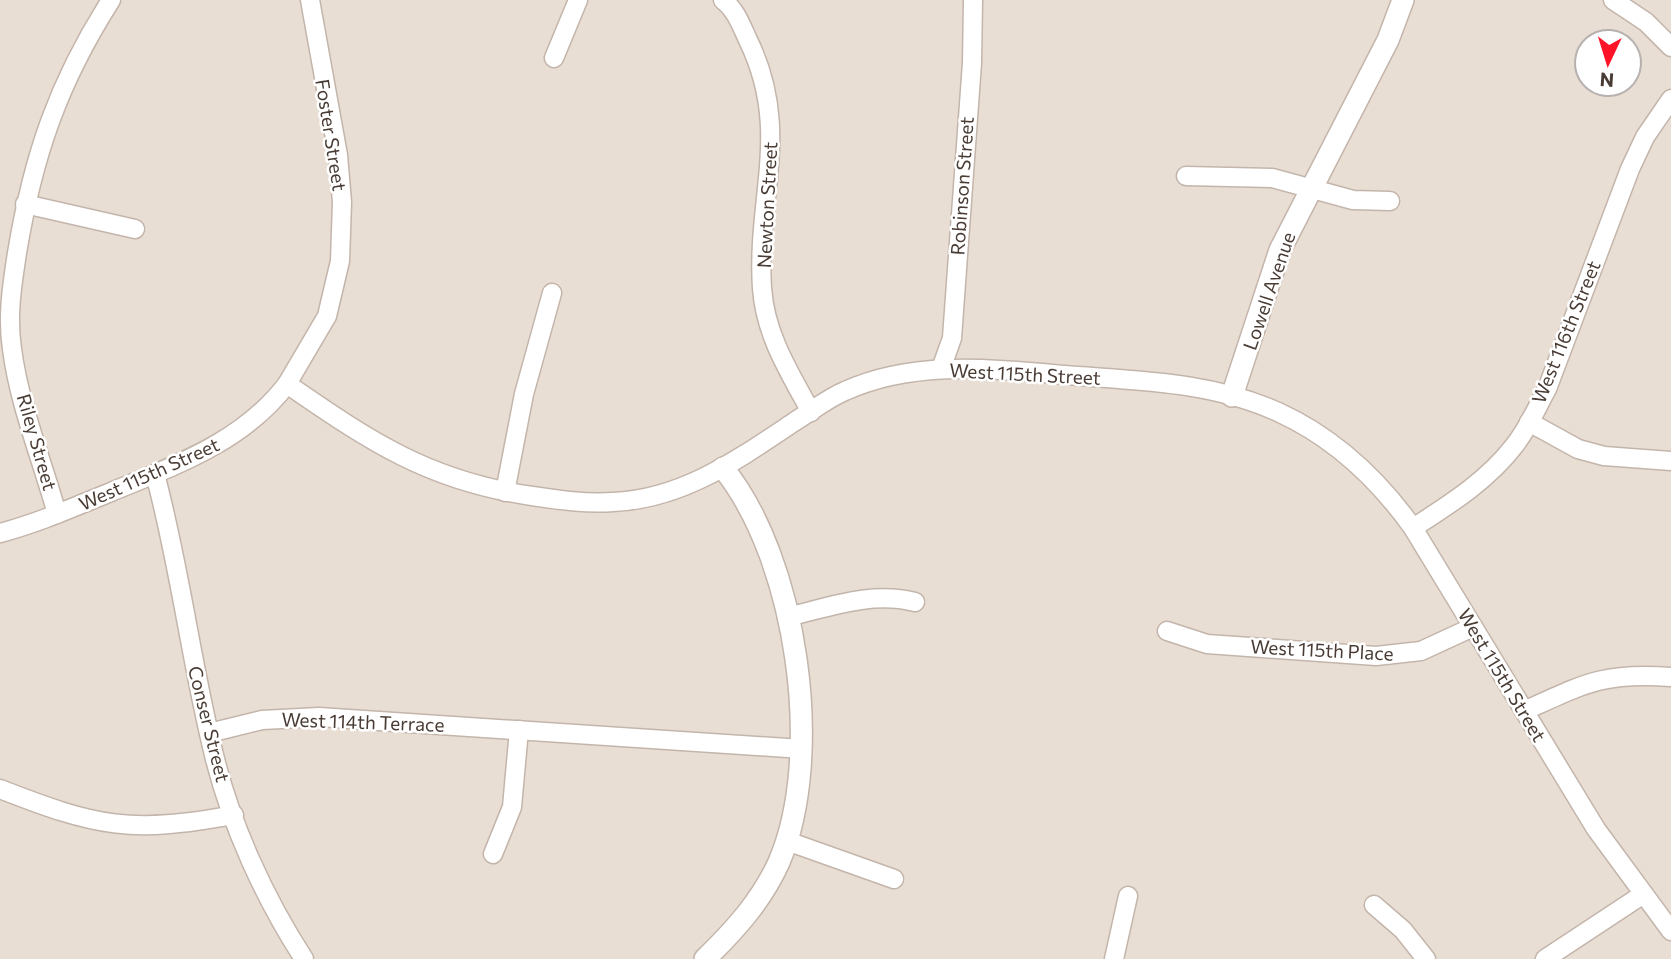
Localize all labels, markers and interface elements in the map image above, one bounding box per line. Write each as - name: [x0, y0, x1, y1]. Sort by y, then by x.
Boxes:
- north arrow: [1573, 28, 1643, 98]
- text: N: [1599, 68, 1615, 92]
- street label: Foster Street: [311, 77, 352, 193]
- street label: Robinson Street: [945, 116, 978, 256]
- street label: Newton Street: [752, 141, 781, 269]
- street label: Lowell Avenue: [1238, 229, 1299, 353]
- street label: West 116th Street: [1526, 257, 1605, 407]
- street label: West 115th Street: [949, 358, 1101, 389]
- street label: Riley Street: [13, 391, 62, 493]
- street label: West 115th Street: [75, 432, 223, 515]
- street label: West 115th Street: [1454, 604, 1551, 746]
- street label: West 115th Place: [1250, 634, 1394, 665]
- street label: Conser Street: [184, 663, 235, 785]
- street label: West 114th Terrace: [281, 707, 445, 736]

